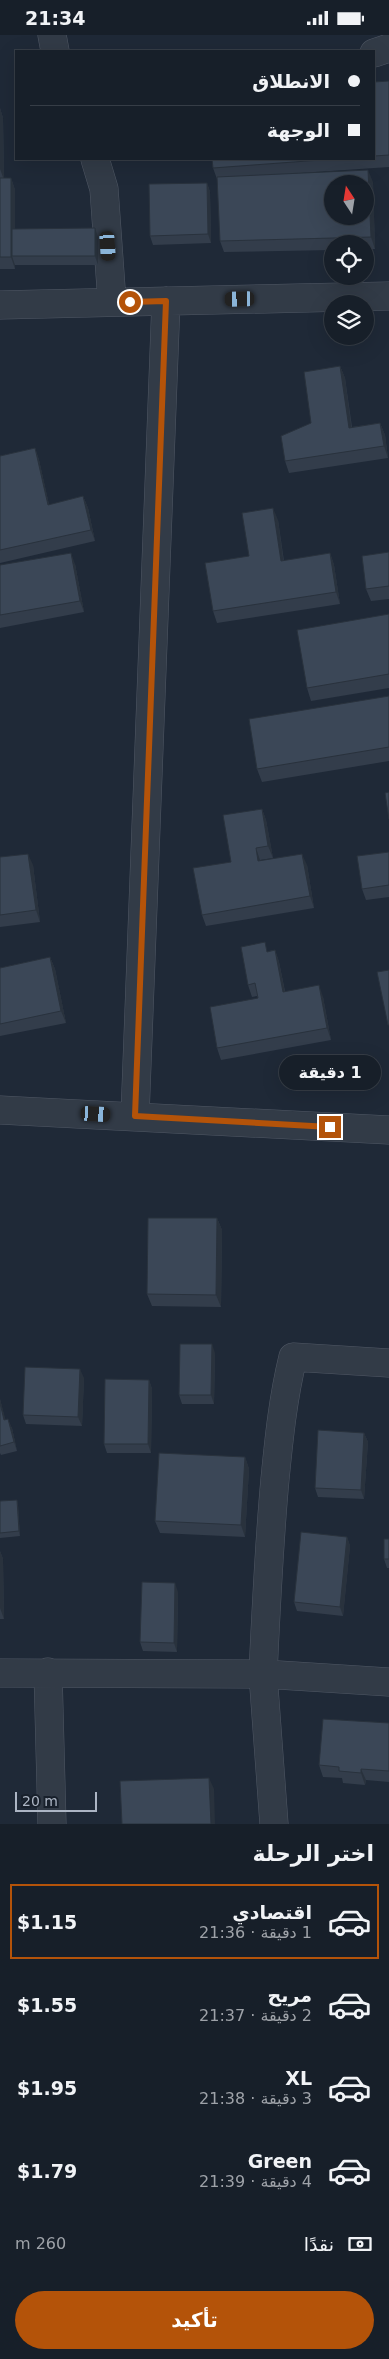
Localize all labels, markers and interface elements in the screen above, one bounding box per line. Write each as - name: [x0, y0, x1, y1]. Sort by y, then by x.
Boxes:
- text: 21:34: [25, 7, 85, 29]
- text: الانطلاق: [252, 70, 330, 92]
- text: الوجهة: [267, 119, 330, 141]
- north arrow: [324, 175, 374, 225]
- map controls: [324, 175, 374, 345]
- car: [99, 231, 116, 261]
- button: locate: [324, 235, 374, 285]
- route start: [119, 291, 141, 313]
- car: [224, 291, 255, 307]
- button: layers: [324, 295, 374, 345]
- callout: 1 دقيقة: [279, 1055, 381, 1089]
- text: 1 دقيقة: [298, 1063, 362, 1082]
- car: [80, 1106, 111, 1122]
- route end: [319, 1116, 341, 1138]
- scale bar: [15, 1789, 98, 1812]
- text: 20 m: [22, 1793, 58, 1809]
- text: اختر الرحلة: [253, 1841, 374, 1866]
- icon: car: [327, 1899, 372, 1944]
- text: اقتصادي: [232, 1901, 312, 1923]
- text: $1.15: [17, 1911, 77, 1933]
- text: 1 دقيقة · 21:36: [199, 1923, 312, 1942]
- icon: car: [327, 1982, 372, 2027]
- text: مريح: [268, 1984, 312, 2006]
- text: $1.55: [17, 1994, 77, 2016]
- text: 2 دقيقة · 21:37: [199, 2006, 312, 2025]
- icon: car: [327, 2065, 372, 2110]
- text: XL: [285, 2067, 312, 2089]
- text: $1.95: [17, 2077, 77, 2099]
- text: 3 دقيقة · 21:38: [199, 2089, 312, 2108]
- icon: car: [327, 2148, 372, 2193]
- text: Green: [248, 2150, 312, 2172]
- text: $1.79: [17, 2160, 77, 2182]
- text: 4 دقيقة · 21:39: [199, 2172, 312, 2191]
- icon: cash: [346, 2230, 374, 2258]
- text: نقدًا: [304, 2233, 334, 2255]
- text: 260 m: [15, 2234, 66, 2253]
- button: تأكيد: [15, 2291, 374, 2349]

